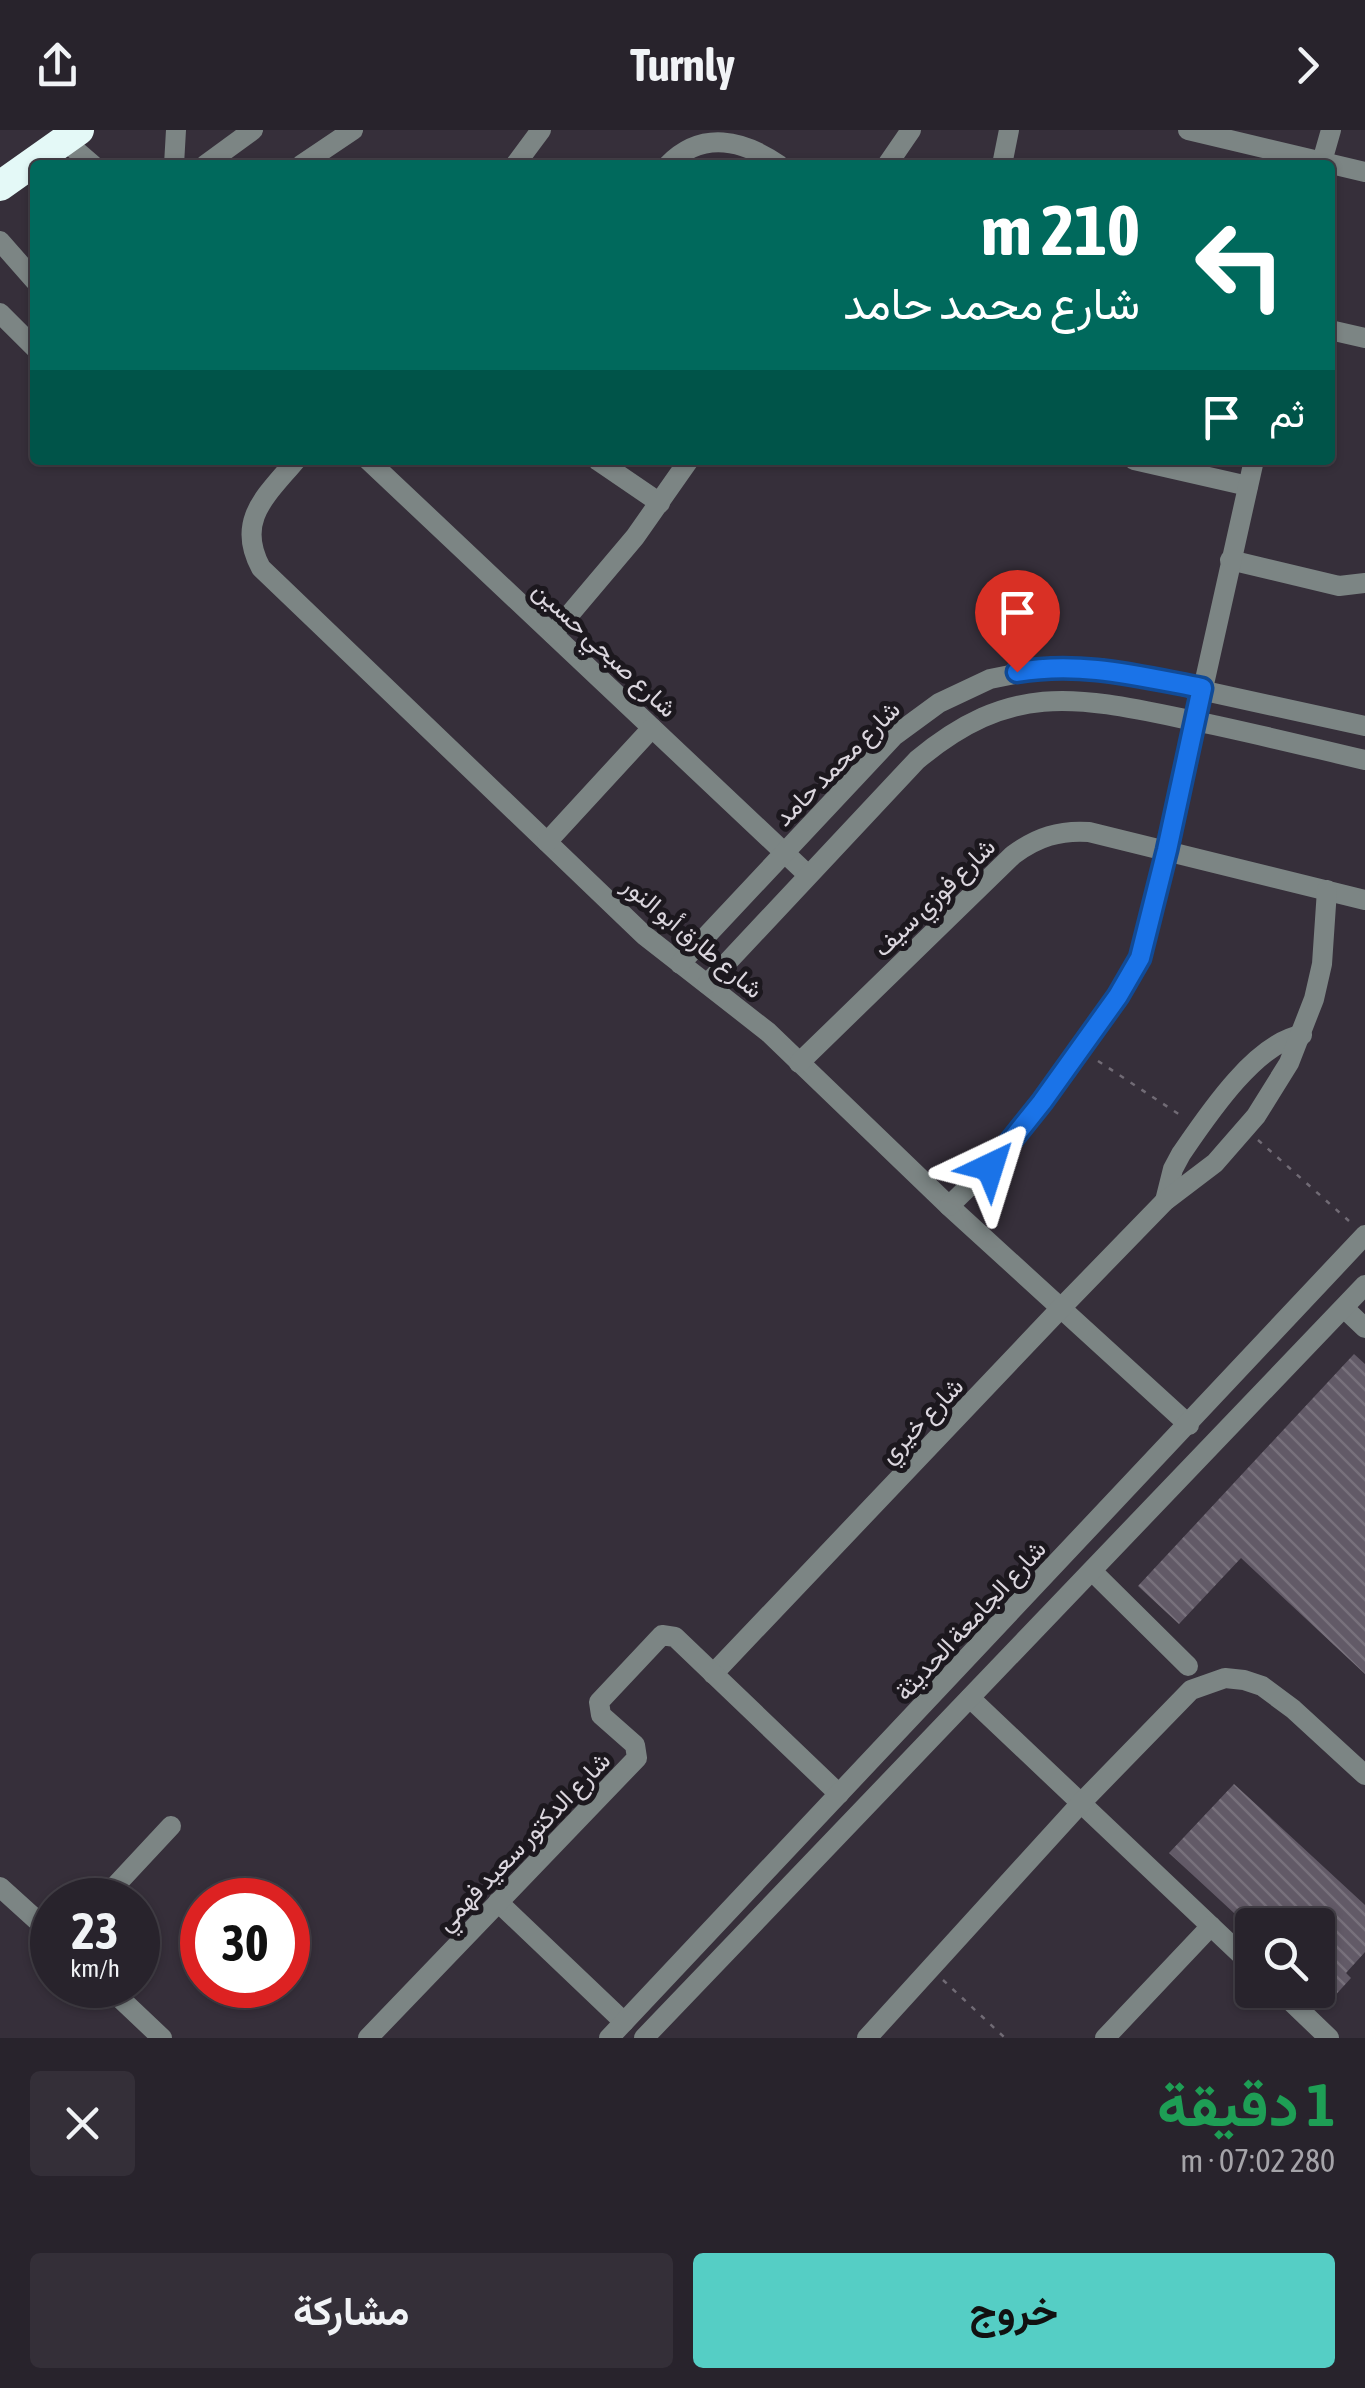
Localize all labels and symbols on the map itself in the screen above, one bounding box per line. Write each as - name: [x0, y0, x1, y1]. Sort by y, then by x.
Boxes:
- pin: [975, 570, 1060, 673]
- street label: شارع صبحي حسين: [523, 575, 682, 728]
- street label: شارع محمد حامد: [769, 695, 907, 833]
- street label: شارع فوزي سيف: [867, 832, 1005, 967]
- street label: شارع طارق أبو النور: [615, 870, 769, 1006]
- position arrow: [938, 1115, 1042, 1219]
- street label: شارع خيري: [874, 1372, 974, 1473]
- street label: شارع الجامعة الحديثة: [889, 1534, 1053, 1708]
- street label: شارع الدكتور سعيد فهمي: [430, 1746, 621, 1941]
- speed limit sign: 30: [180, 1878, 310, 2008]

